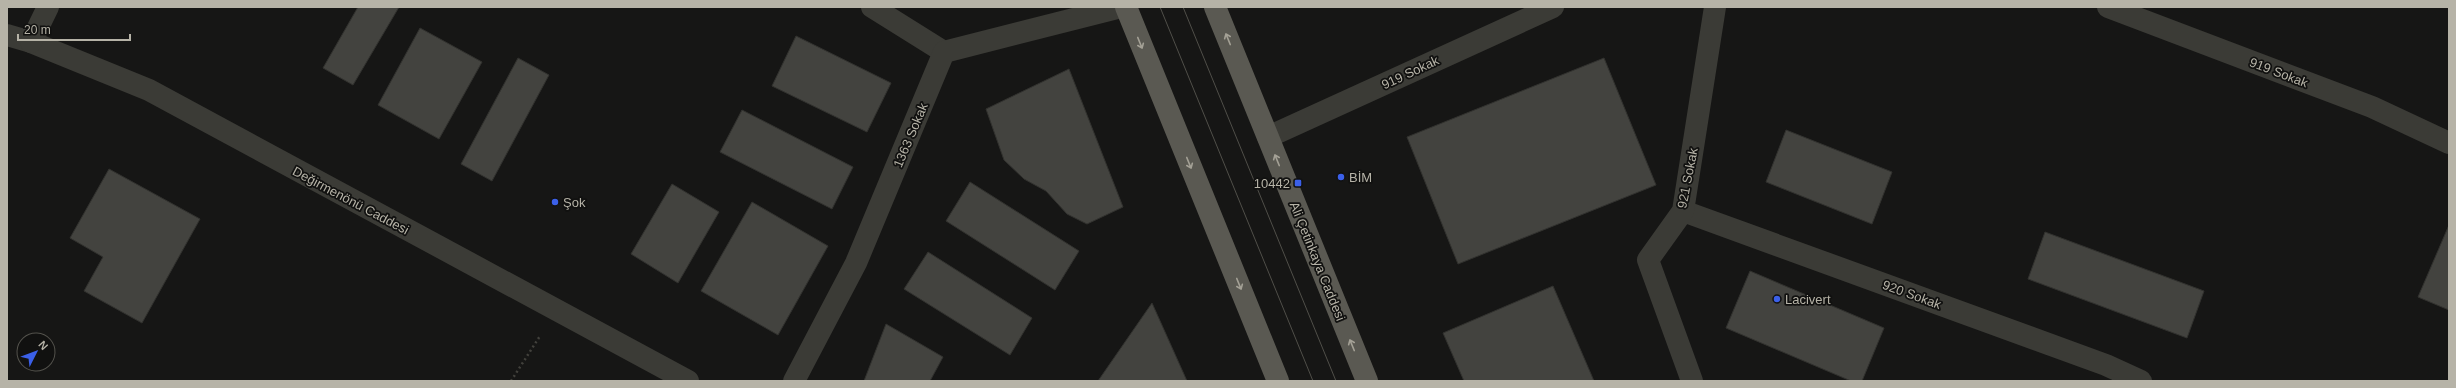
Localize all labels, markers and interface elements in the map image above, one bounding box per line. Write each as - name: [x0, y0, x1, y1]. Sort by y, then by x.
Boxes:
- scale bar: [18, 16, 130, 42]
- text: 20 m: [24, 23, 51, 37]
- one-way arrow: [1224, 34, 1231, 46]
- one-way arrow: [1137, 37, 1145, 49]
- street label: 919 Sokak: [1379, 52, 1442, 92]
- street label: 919 Sokak: [2247, 54, 2311, 91]
- street label: 1363 Sokak: [890, 100, 931, 170]
- street label: 921 Sokak: [1674, 146, 1701, 210]
- one-way arrow: [1272, 154, 1280, 166]
- one-way arrow: [1186, 157, 1194, 169]
- street label: Değirmenönü Caddesi: [290, 163, 411, 237]
- place label: BİM: [1349, 170, 1372, 185]
- marker: BİM: [1336, 172, 1346, 182]
- place label: 10442: [1254, 176, 1290, 191]
- marker: 10442: [1293, 178, 1303, 188]
- place label: Şok: [563, 195, 586, 210]
- marker: Şok: [550, 197, 560, 207]
- street label: Ali Çetinkaya Caddesi: [1287, 199, 1348, 323]
- one-way arrow: [1235, 277, 1243, 289]
- street label: 920 Sokak: [1880, 277, 1944, 312]
- place label: Lacivert: [1785, 292, 1831, 307]
- marker: Lacivert: [1772, 294, 1782, 304]
- north arrow: [16, 332, 56, 372]
- text: N: [36, 338, 51, 352]
- one-way arrow: [1348, 339, 1355, 351]

